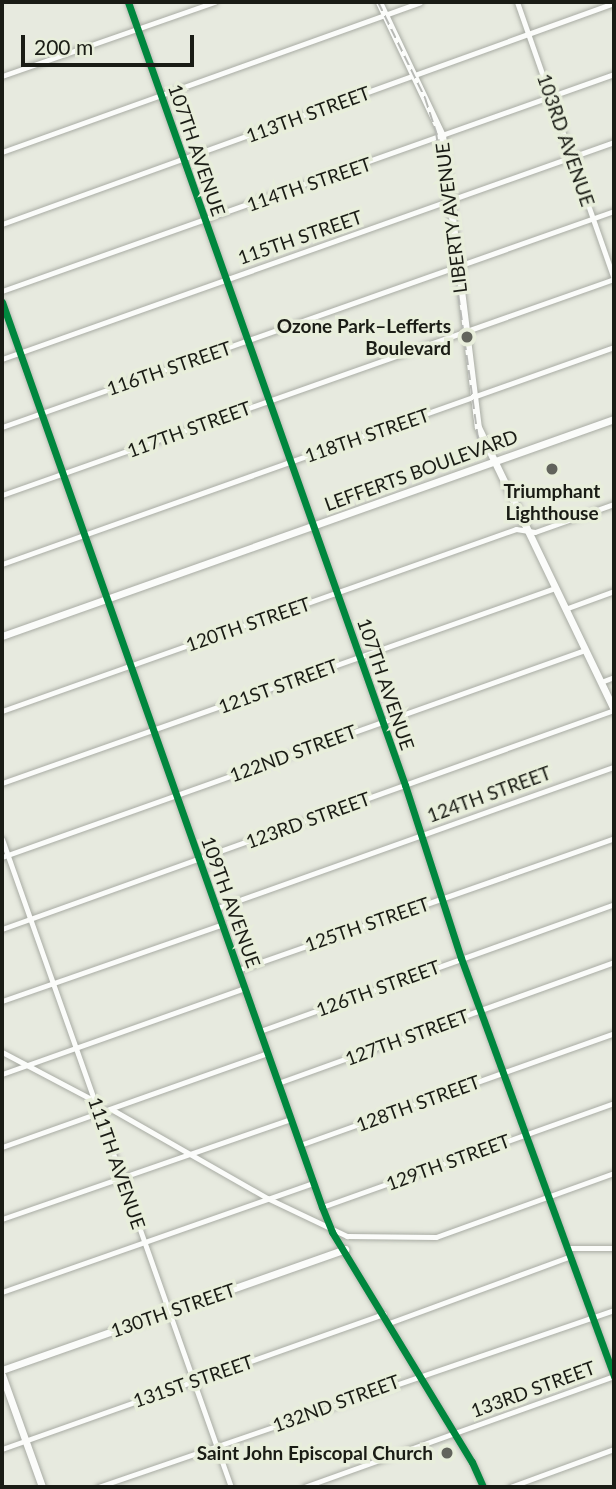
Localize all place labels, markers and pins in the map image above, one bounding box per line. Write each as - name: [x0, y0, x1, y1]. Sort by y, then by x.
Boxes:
- place label: Ozone Park–Lefferts Boulevard: [277, 315, 451, 359]
- marker: Ozone Park–Lefferts Boulevard: [457, 327, 477, 347]
- marker: Triumphant Lighthouse: [544, 461, 560, 477]
- place label: Triumphant Lighthouse: [504, 480, 600, 524]
- place label: Saint John Episcopal Church: [196, 1442, 433, 1464]
- marker: Saint John Episcopal Church: [439, 1445, 455, 1461]

